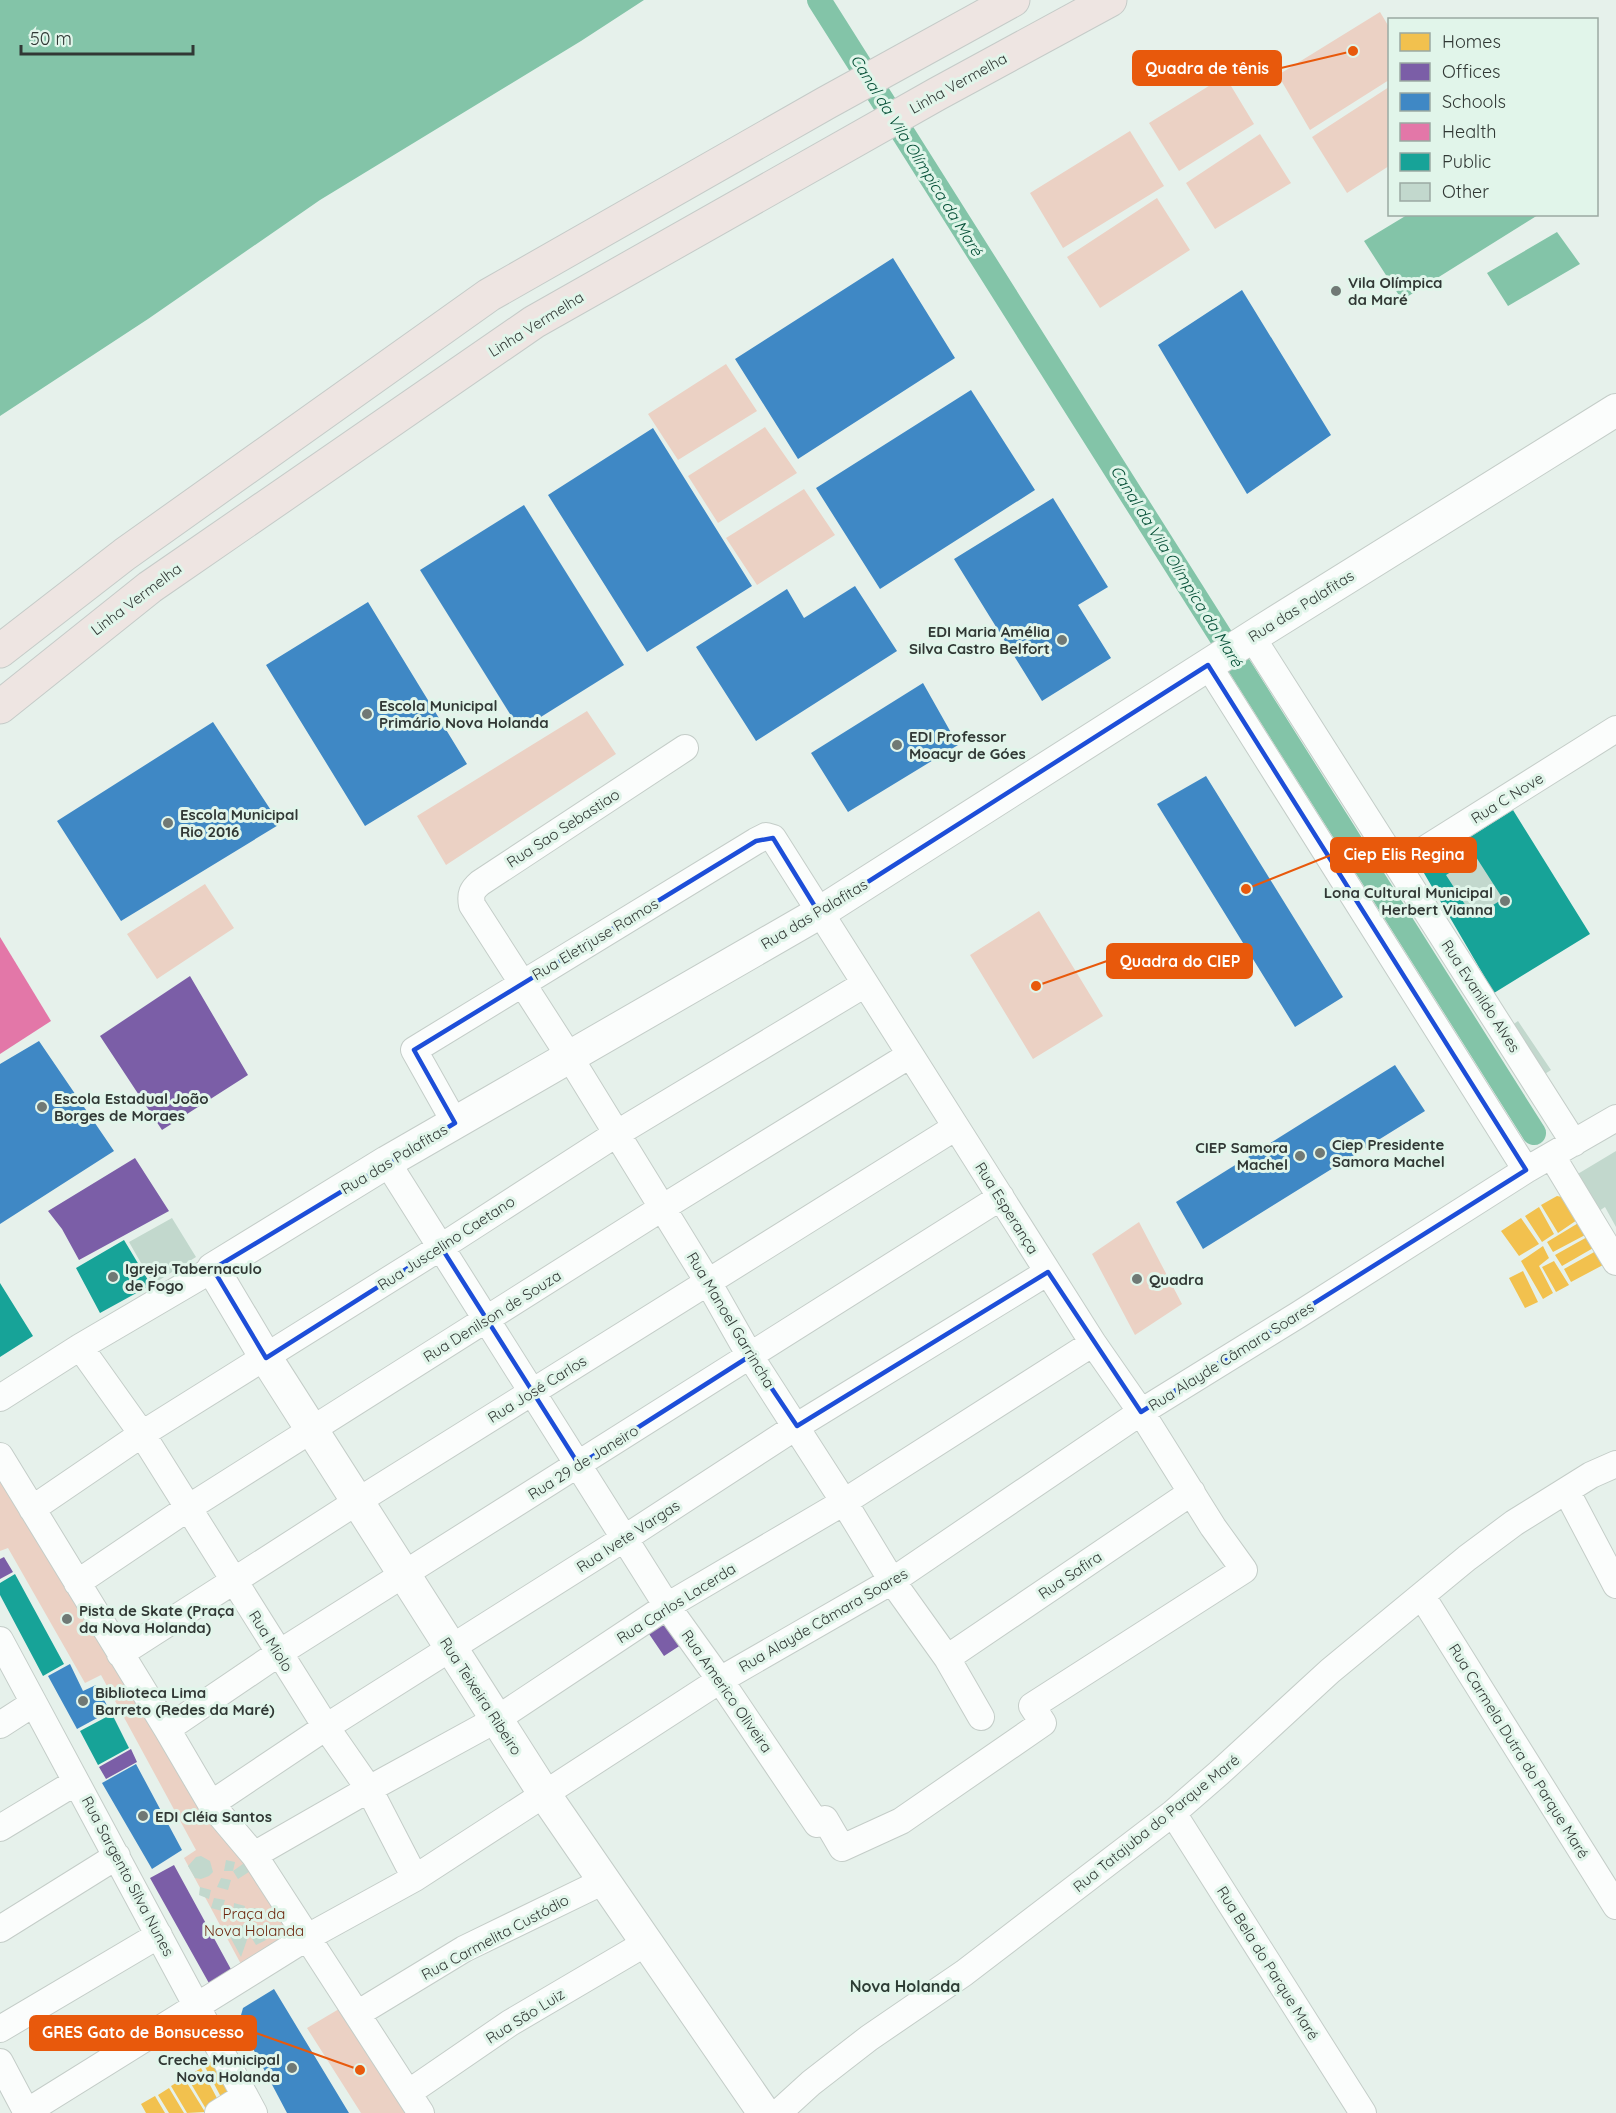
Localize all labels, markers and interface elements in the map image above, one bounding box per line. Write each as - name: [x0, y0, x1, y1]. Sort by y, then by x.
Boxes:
- scale bar: [21, 18, 194, 56]
- legend: [1388, 18, 1598, 216]
- text: 50 m: [30, 27, 72, 50]
- text: Homes: [1442, 30, 1501, 53]
- street label: Linha Vermelha: [906, 48, 1010, 118]
- water label: Canal da Vila Olímpica da Maré: [847, 51, 988, 260]
- callout: Quadra de tênis: [1133, 51, 1281, 85]
- text: Quadra de tênis: [1145, 58, 1269, 78]
- text: Offices: [1442, 60, 1501, 83]
- text: Schools: [1442, 90, 1506, 113]
- text: Health: [1442, 120, 1497, 143]
- text: Public: [1442, 150, 1491, 173]
- text: Other: [1442, 180, 1489, 203]
- place label: Vila Olímpica da Maré: [1348, 273, 1442, 309]
- marker: Vila Olímpica da Maré: [1329, 284, 1343, 298]
- street label: Linha Vermelha: [485, 287, 587, 361]
- water label: Canal da Vila Olímpica da Maré: [1107, 462, 1248, 671]
- street label: Linha Vermelha: [87, 559, 185, 639]
- street label: Rua das Palafitas: [1245, 566, 1357, 646]
- place label: EDI Maria Amélia Silva Castro Belfort: [909, 622, 1050, 658]
- marker: EDI Maria Amélia Silva Castro Belfort: [1055, 633, 1069, 647]
- place label: Escola Municipal Primário Nova Holanda: [379, 696, 549, 732]
- marker: Escola Municipal Primário Nova Holanda: [360, 707, 374, 721]
- place label: EDI Professor Moacyr de Góes: [909, 727, 1026, 763]
- marker: EDI Professor Moacyr de Góes: [890, 738, 904, 752]
- street label: Rua C Nove: [1467, 768, 1547, 828]
- street label: Rua Sao Sebastiao: [503, 784, 623, 872]
- place label: Escola Municipal Rio 2016: [180, 805, 298, 841]
- marker: Escola Municipal Rio 2016: [161, 816, 175, 830]
- callout: Ciep Elis Regina: [1331, 838, 1476, 872]
- text: Ciep Elis Regina: [1343, 844, 1465, 864]
- street label: Rua das Palafitas: [757, 875, 871, 953]
- place label: Lona Cultural Municipal Herbert Vianna: [1324, 883, 1493, 919]
- street label: Rua Eletrjuse Ramos: [528, 894, 662, 984]
- marker: Lona Cultural Municipal Herbert Vianna: [1498, 894, 1512, 908]
- street label: Rua Evanildo Alves: [1437, 936, 1525, 1056]
- callout: Quadra do CIEP: [1107, 944, 1252, 978]
- text: Quadra do CIEP: [1120, 951, 1241, 971]
- place label: Escola Estadual João Borges de Moraes: [54, 1089, 209, 1125]
- marker: Escola Estadual João Borges de Moraes: [35, 1100, 49, 1114]
- street label: Rua das Palafitas: [337, 1120, 451, 1198]
- place label: Ciep Presidente Samora Machel: [1332, 1135, 1445, 1171]
- place label: CIEP Samora Machel: [1195, 1138, 1288, 1174]
- marker: Ciep Presidente Samora Machel: [1313, 1146, 1327, 1160]
- marker: CIEP Samora Machel: [1293, 1149, 1307, 1163]
- street label: Rua Esperança: [971, 1158, 1043, 1258]
- street label: Rua Juscelino Caetano: [374, 1192, 518, 1294]
- street label: Rua Manoel Garrincha: [683, 1249, 779, 1391]
- place label: Igreja Tabernaculo de Fogo: [125, 1259, 262, 1295]
- street label: Rua Denilson de Souza: [419, 1266, 565, 1366]
- marker: Igreja Tabernaculo de Fogo: [106, 1270, 120, 1284]
- place label: Quadra: [1149, 1270, 1204, 1289]
- marker: Quadra: [1130, 1272, 1144, 1286]
- street label: Rua Alayde Câmara Soares: [1145, 1297, 1317, 1415]
- street label: Rua José Carlos: [484, 1351, 590, 1427]
- street label: Rua 29 de Janeiro: [524, 1420, 642, 1504]
- street label: Rua Ivete Vargas: [573, 1496, 683, 1576]
- street label: Rua Safira: [1035, 1547, 1105, 1603]
- street label: Rua Carlos Lacerda: [613, 1559, 739, 1647]
- street label: Rua Alayde Câmara Soares: [735, 1564, 911, 1676]
- place label: Pista de Skate (Praça da Nova Holanda): [79, 1601, 234, 1637]
- street label: Rua Miolo: [245, 1607, 297, 1675]
- marker: Pista de Skate (Praça da Nova Holanda): [60, 1612, 74, 1626]
- street label: Rua Americo Oliveira: [677, 1626, 777, 1756]
- street label: Rua Teixeira Ribeiro: [436, 1634, 526, 1758]
- street label: Rua Carmela Dutra do Parque Maré: [1445, 1640, 1593, 1862]
- place label: Biblioteca Lima Barreto (Redes da Maré): [95, 1683, 275, 1719]
- marker: Biblioteca Lima Barreto (Redes da Maré): [76, 1694, 90, 1708]
- street label: Rua Tatajuba do Parque Maré: [1069, 1750, 1243, 1896]
- street label: Rua Sargento Silva Nunes: [78, 1793, 178, 1959]
- place label: EDI Cléia Santos: [155, 1807, 272, 1826]
- marker: EDI Cléia Santos: [136, 1809, 150, 1823]
- street label: Rua Bela do Parque Maré: [1213, 1883, 1323, 2043]
- street label: Rua Carmelita Custódio: [418, 1890, 572, 1984]
- park label: Praça da Nova Holanda: [204, 1904, 304, 1940]
- district label: Nova Holanda: [850, 1976, 960, 1996]
- street label: Rua São Luiz: [482, 1984, 568, 2048]
- callout: GRES Gato de Bonsucesso: [30, 2016, 256, 2050]
- text: GRES Gato de Bonsucesso: [42, 2022, 244, 2042]
- place label: Creche Municipal Nova Holanda: [158, 2050, 280, 2086]
- marker: Creche Municipal Nova Holanda: [285, 2061, 299, 2075]

